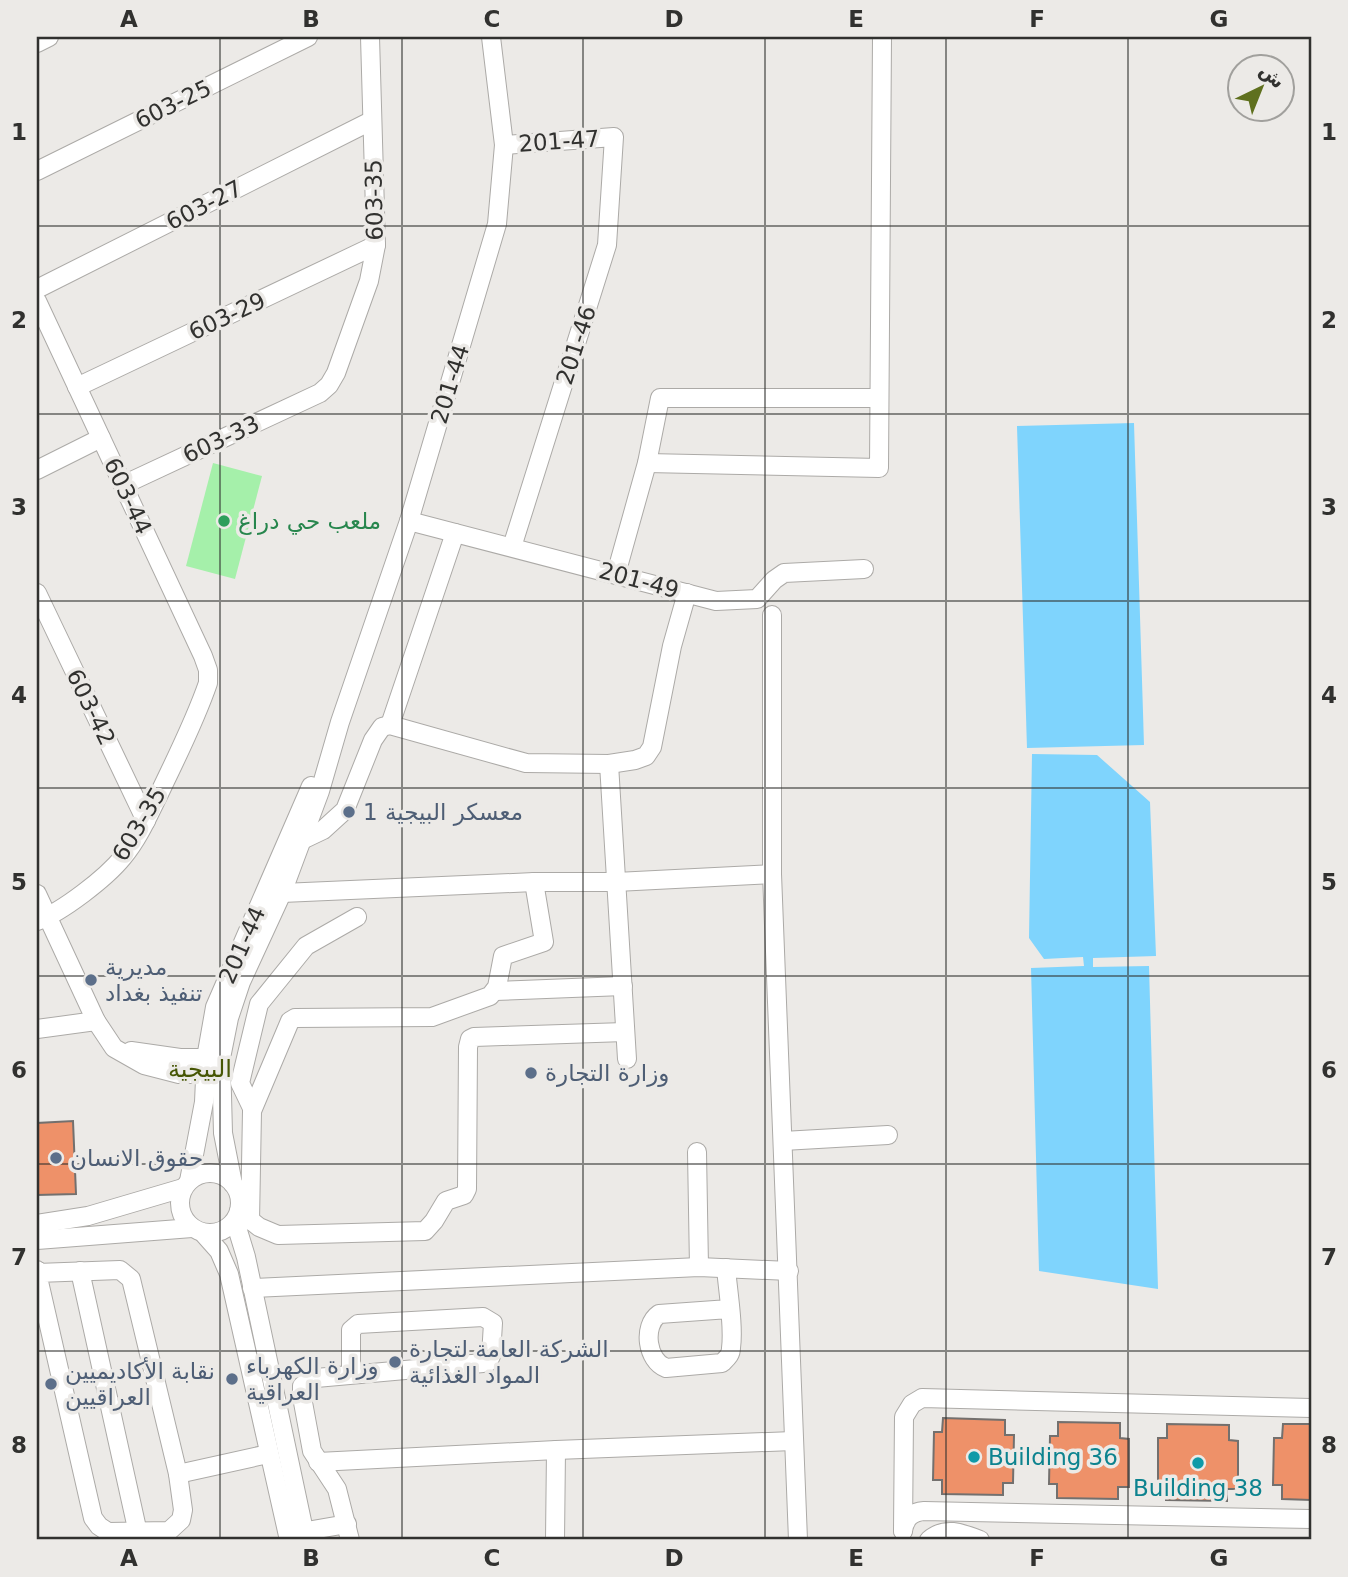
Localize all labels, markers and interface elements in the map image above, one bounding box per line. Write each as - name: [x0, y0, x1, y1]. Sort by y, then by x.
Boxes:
- text: A: [120, 6, 138, 32]
- text: B: [302, 6, 320, 32]
- text: C: [484, 6, 500, 32]
- text: D: [664, 6, 684, 32]
- text: E: [848, 6, 864, 32]
- text: F: [1029, 6, 1045, 32]
- text: G: [1210, 6, 1228, 32]
- north arrow: [1226, 52, 1296, 122]
- text: ش: [1255, 59, 1290, 93]
- street label: 603-25: [131, 74, 215, 134]
- text: 1: [11, 119, 27, 145]
- text: 1: [1321, 119, 1337, 145]
- street label: 201-47: [517, 125, 601, 157]
- street label: 603-35: [360, 159, 388, 241]
- street label: 603-27: [162, 175, 246, 235]
- street label: 603-29: [185, 287, 269, 345]
- street label: 201-46: [551, 302, 601, 388]
- text: 2: [11, 307, 27, 333]
- text: 2: [1321, 307, 1337, 333]
- street label: 201-44: [426, 341, 474, 427]
- street label: 603-33: [179, 410, 263, 468]
- street label: 603-44: [99, 454, 157, 538]
- text: 3: [11, 494, 27, 520]
- text: 3: [1321, 494, 1337, 520]
- place label: ملعب حي دراغ: [238, 508, 381, 535]
- marker: ملعب حي دراغ: [216, 513, 232, 529]
- street label: 201-49: [596, 557, 682, 603]
- street label: 603-42: [61, 665, 121, 749]
- text: 4: [11, 682, 27, 708]
- text: 4: [1321, 682, 1337, 708]
- street label: 603-35: [107, 782, 171, 866]
- place label: معسكر البيجية 1: [363, 799, 523, 826]
- marker: معسكر البيجية 1: [341, 804, 357, 820]
- text: 5: [11, 869, 27, 895]
- text: 5: [1321, 869, 1337, 895]
- street label: 201-44: [214, 902, 270, 988]
- place label: مديرية تنفيذ بغداد: [105, 954, 203, 1006]
- marker: مديرية تنفيذ بغداد: [83, 972, 99, 988]
- district label: البيجية: [168, 1055, 232, 1083]
- text: 6: [11, 1057, 27, 1083]
- text: 6: [1321, 1057, 1337, 1083]
- place label: وزارة التجارة: [545, 1060, 669, 1087]
- marker: وزارة التجارة: [523, 1065, 539, 1081]
- place label: حقوق الانسان: [70, 1145, 203, 1172]
- marker: حقوق الانسان: [48, 1150, 64, 1166]
- text: 7: [11, 1244, 27, 1270]
- text: 7: [1321, 1244, 1337, 1270]
- place label: الشركة العامة لتجارة المواد الغذائية: [409, 1336, 609, 1389]
- place label: وزارة الكهرباء العراقية: [246, 1353, 379, 1406]
- marker: الشركة العامة لتجارة المواد الغذائية: [387, 1354, 403, 1370]
- place label: نقابة الأكاديميين العراقيين: [65, 1357, 215, 1411]
- marker: وزارة الكهرباء العراقية: [224, 1371, 240, 1387]
- marker: نقابة الأكاديميين العراقيين: [43, 1376, 59, 1392]
- text: 8: [11, 1432, 27, 1458]
- text: 8: [1321, 1432, 1337, 1458]
- place label: Building 36: [988, 1444, 1118, 1470]
- marker: Building 36: [966, 1449, 982, 1465]
- marker: Building 38: [1190, 1455, 1206, 1471]
- place label: Building 38: [1133, 1475, 1263, 1501]
- text: A: [120, 1545, 138, 1571]
- text: B: [302, 1545, 320, 1571]
- text: C: [484, 1545, 500, 1571]
- text: D: [664, 1545, 684, 1571]
- text: E: [848, 1545, 864, 1571]
- text: F: [1029, 1545, 1045, 1571]
- text: G: [1210, 1545, 1228, 1571]

